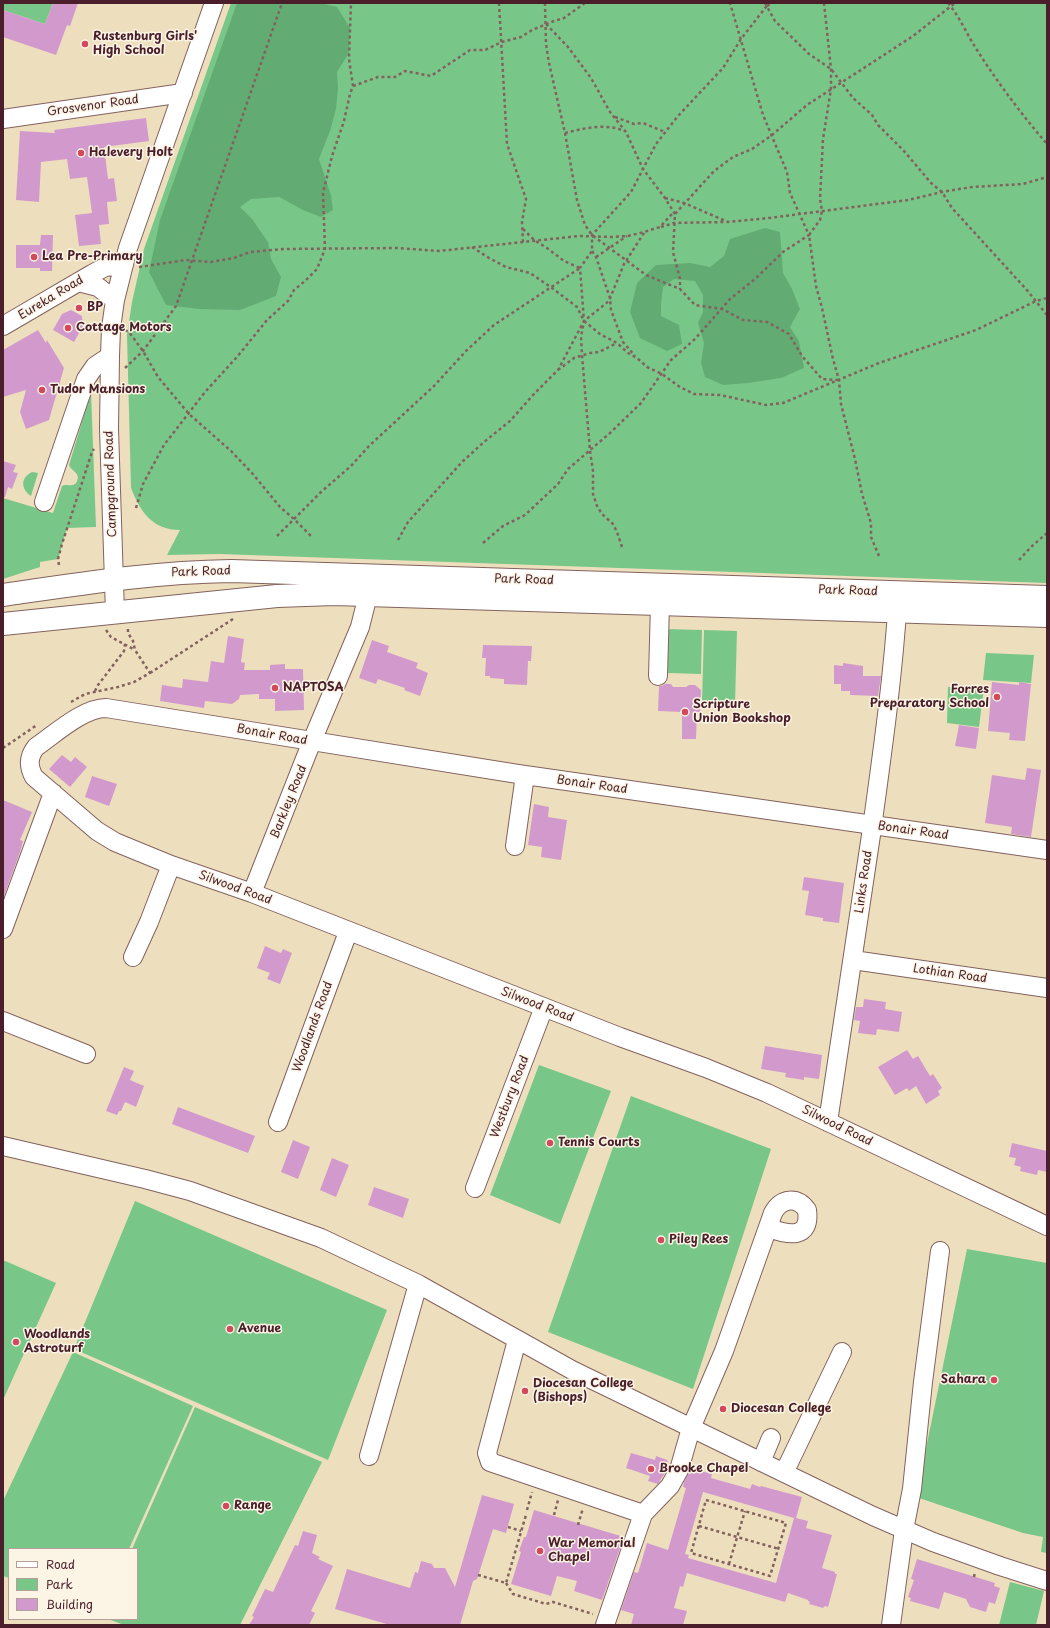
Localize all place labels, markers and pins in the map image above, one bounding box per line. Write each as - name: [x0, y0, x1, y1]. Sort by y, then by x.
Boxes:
- place label: Rustenburg Girls' High School: [93, 30, 197, 58]
- marker: Rustenburg Girls' High School: [80, 39, 90, 49]
- place label: Halevery Holt: [89, 146, 173, 160]
- marker: Halevery Holt: [76, 148, 86, 158]
- place label: Lea Pre-Primary: [42, 250, 143, 264]
- marker: Lea Pre-Primary: [29, 252, 39, 262]
- place label: BP: [87, 301, 103, 315]
- marker: BP: [74, 303, 84, 313]
- place label: Cottage Motors: [76, 321, 172, 335]
- marker: Cottage Motors: [63, 323, 73, 333]
- place label: Tudor Mansions: [50, 383, 145, 397]
- marker: Tudor Mansions: [37, 385, 47, 395]
- place label: NAPTOSA: [283, 681, 344, 695]
- marker: NAPTOSA: [270, 683, 280, 693]
- place label: Forres Preparatory School: [870, 683, 989, 711]
- marker: Forres Preparatory School: [992, 692, 1002, 702]
- place label: Scripture Union Bookshop: [693, 698, 791, 726]
- marker: Scripture Union Bookshop: [680, 707, 690, 717]
- place label: Tennis Courts: [558, 1136, 640, 1150]
- marker: Tennis Courts: [545, 1138, 555, 1148]
- place label: Piley Rees: [669, 1233, 728, 1247]
- marker: Piley Rees: [656, 1235, 666, 1245]
- place label: Avenue: [238, 1322, 281, 1336]
- marker: Avenue: [225, 1324, 235, 1334]
- place label: Woodlands Astroturf: [24, 1328, 90, 1356]
- marker: Woodlands Astroturf: [11, 1337, 21, 1347]
- place label: Sahara: [941, 1373, 986, 1387]
- marker: Sahara: [989, 1375, 999, 1385]
- place label: Diocesan College (Bishops): [533, 1377, 633, 1405]
- marker: Diocesan College (Bishops): [520, 1386, 530, 1396]
- place label: Diocesan College: [731, 1402, 831, 1416]
- marker: Diocesan College: [718, 1404, 728, 1414]
- place label: Brooke Chapel: [659, 1462, 748, 1476]
- marker: Brooke Chapel: [646, 1464, 656, 1474]
- place label: Range: [234, 1499, 271, 1513]
- marker: Range: [221, 1501, 231, 1511]
- place label: War Memorial Chapel: [548, 1537, 635, 1565]
- marker: War Memorial Chapel: [535, 1546, 545, 1556]

